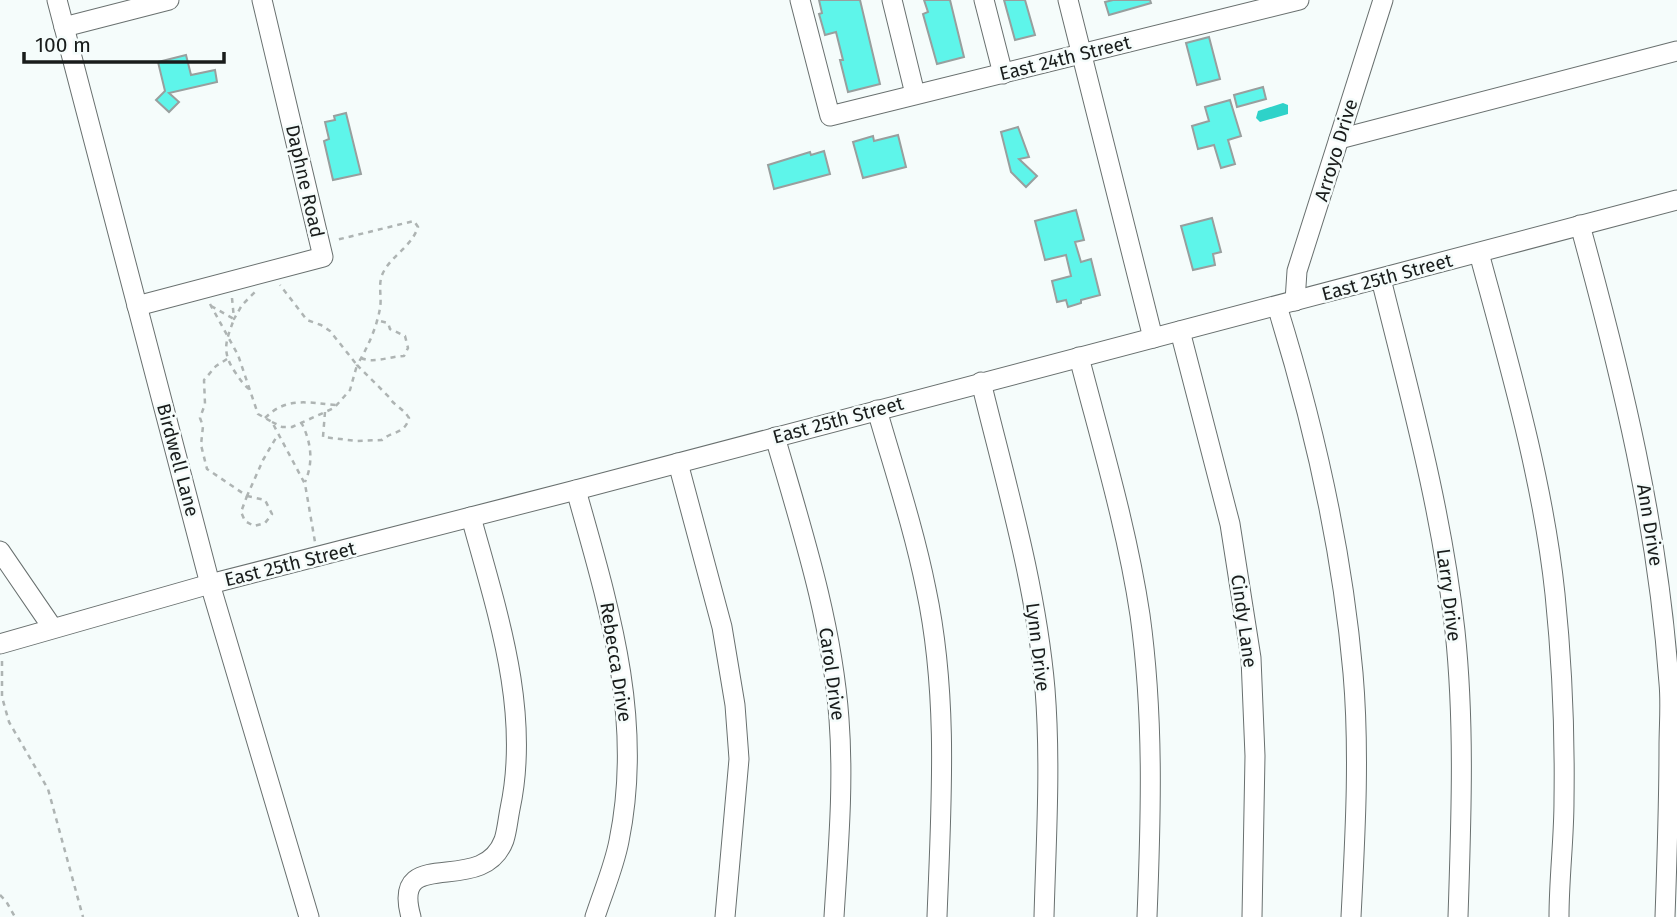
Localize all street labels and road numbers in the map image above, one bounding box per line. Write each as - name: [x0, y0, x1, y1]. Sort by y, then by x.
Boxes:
- street label: East 24th Street: [997, 31, 1133, 85]
- street label: Arroyo Drive: [1310, 96, 1362, 204]
- street label: Daphne Road: [281, 122, 329, 240]
- street label: East 25th Street: [1319, 248, 1455, 305]
- street label: East 25th Street: [770, 391, 906, 448]
- street label: Birdwell Lane: [152, 401, 204, 519]
- street label: Ann Drive: [1632, 482, 1668, 568]
- street label: East 25th Street: [222, 537, 358, 591]
- street label: Larry Drive: [1432, 547, 1466, 643]
- street label: Cindy Lane: [1226, 573, 1262, 669]
- street label: Rebecca Drive: [595, 601, 637, 723]
- street label: Lynn Drive: [1021, 601, 1055, 693]
- street label: Carol Drive: [814, 626, 850, 722]

